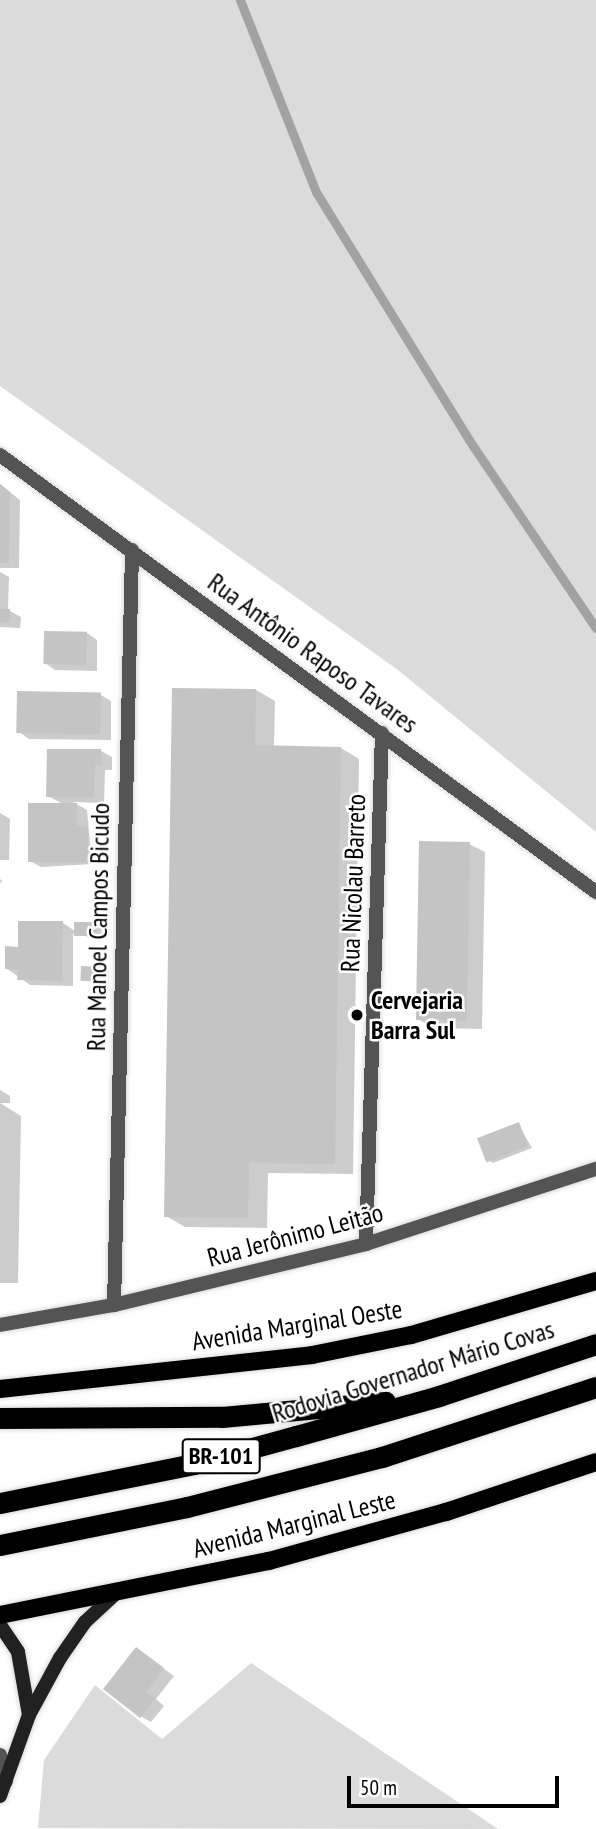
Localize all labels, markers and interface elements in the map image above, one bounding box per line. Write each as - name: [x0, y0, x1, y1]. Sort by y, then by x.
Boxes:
- street label: Rua Antônio Raposo Tavares: [201, 566, 425, 740]
- street label: Rua Nicolau Barreto: [334, 793, 372, 973]
- street label: Rua Manoel Campos Bicudo: [80, 803, 116, 1051]
- place label: Cervejaria Barra Sul: [371, 984, 463, 1046]
- marker: Cervejaria Barra Sul: [349, 1007, 365, 1023]
- street label: Rua Jerônimo Leitão: [204, 1197, 386, 1273]
- street label: Avenida Marginal Oeste: [190, 1293, 404, 1357]
- street label: Rodovia Governador Mário Covas: [268, 1313, 558, 1429]
- road number: BR-101: [181, 1436, 261, 1476]
- street label: Avenida Marginal Leste: [189, 1484, 399, 1564]
- scale bar: [351, 1762, 563, 1806]
- text: 50 m: [360, 1774, 397, 1801]

